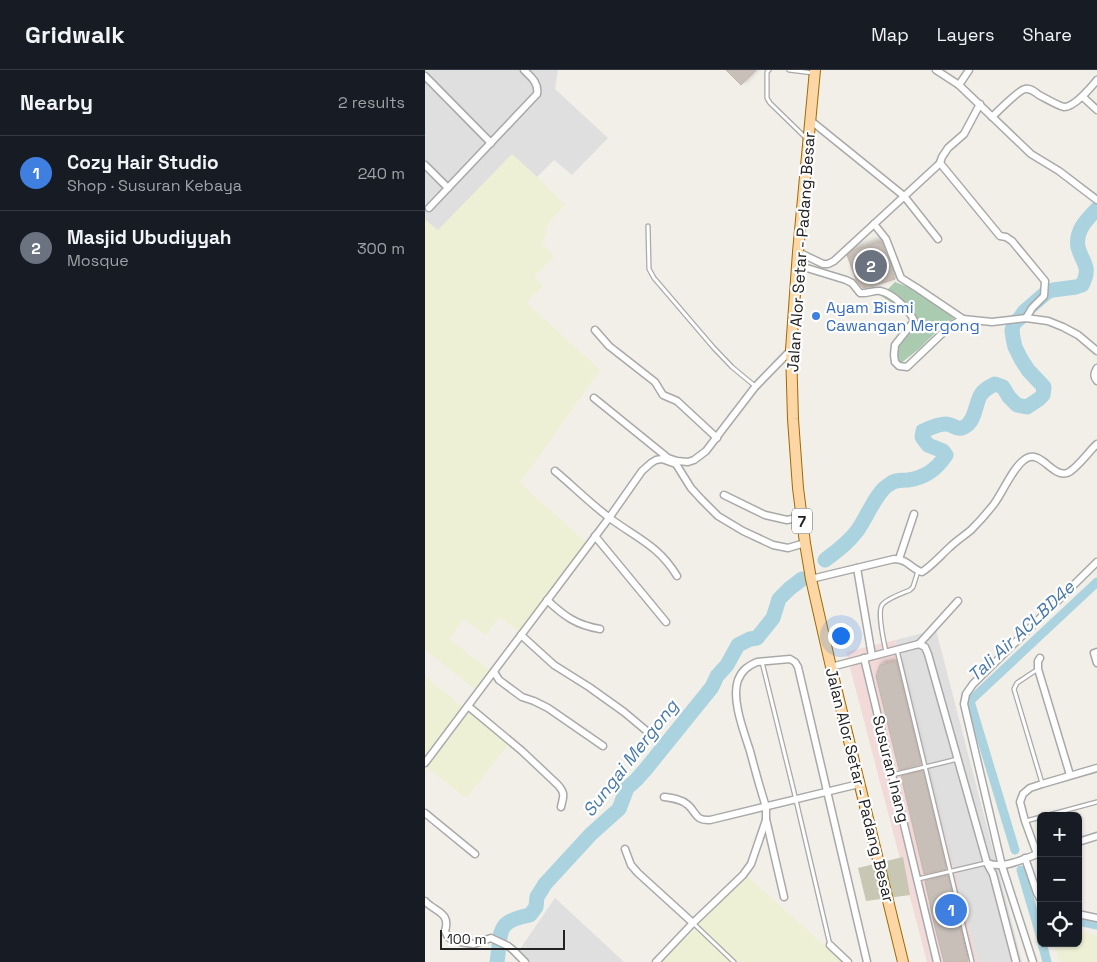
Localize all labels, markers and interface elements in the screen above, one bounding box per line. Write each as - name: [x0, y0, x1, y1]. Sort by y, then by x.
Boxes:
- text: Gridwalk: [25, 19, 125, 50]
- text: Map: [871, 23, 909, 46]
- text: Layers: [937, 23, 994, 46]
- text: Share: [1022, 23, 1072, 46]
- text: Nearby: [20, 89, 93, 116]
- text: 2 results: [338, 92, 405, 113]
- street label: Jalan Alor Setar - Padang Besar: [782, 131, 820, 373]
- text: Cozy Hair Studio: [67, 150, 219, 175]
- text: 1: [32, 163, 40, 184]
- text: 240 m: [358, 163, 405, 184]
- text: Shop · Susuran Kebaya: [67, 175, 242, 196]
- text: Masjid Ubudiyyah: [67, 225, 232, 250]
- text: 2: [31, 238, 41, 259]
- text: 300 m: [357, 238, 405, 259]
- pin: 2: [855, 247, 887, 285]
- text: Mosque: [67, 250, 129, 271]
- place label: Ayam Bismi Cawangan Mergong: [826, 297, 980, 336]
- marker: Ayam Bismi Cawangan Mergong: [810, 310, 822, 322]
- road number: 7: [792, 508, 812, 534]
- water label: Tali Air ACLBD4e: [963, 575, 1080, 686]
- your location: [828, 623, 854, 649]
- street label: Jalan Alor Setar - Padang Besar: [821, 666, 899, 904]
- water label: Sungai Mergong: [577, 694, 684, 821]
- street label: Susuran Inang: [868, 713, 914, 825]
- map controls: [1037, 812, 1082, 947]
- button: +: [1037, 812, 1082, 857]
- button: −: [1037, 857, 1082, 902]
- pin: 1: [935, 891, 967, 929]
- button: locate: [1037, 902, 1082, 947]
- scale bar: [440, 927, 565, 950]
- text: 100 m: [447, 930, 486, 948]

